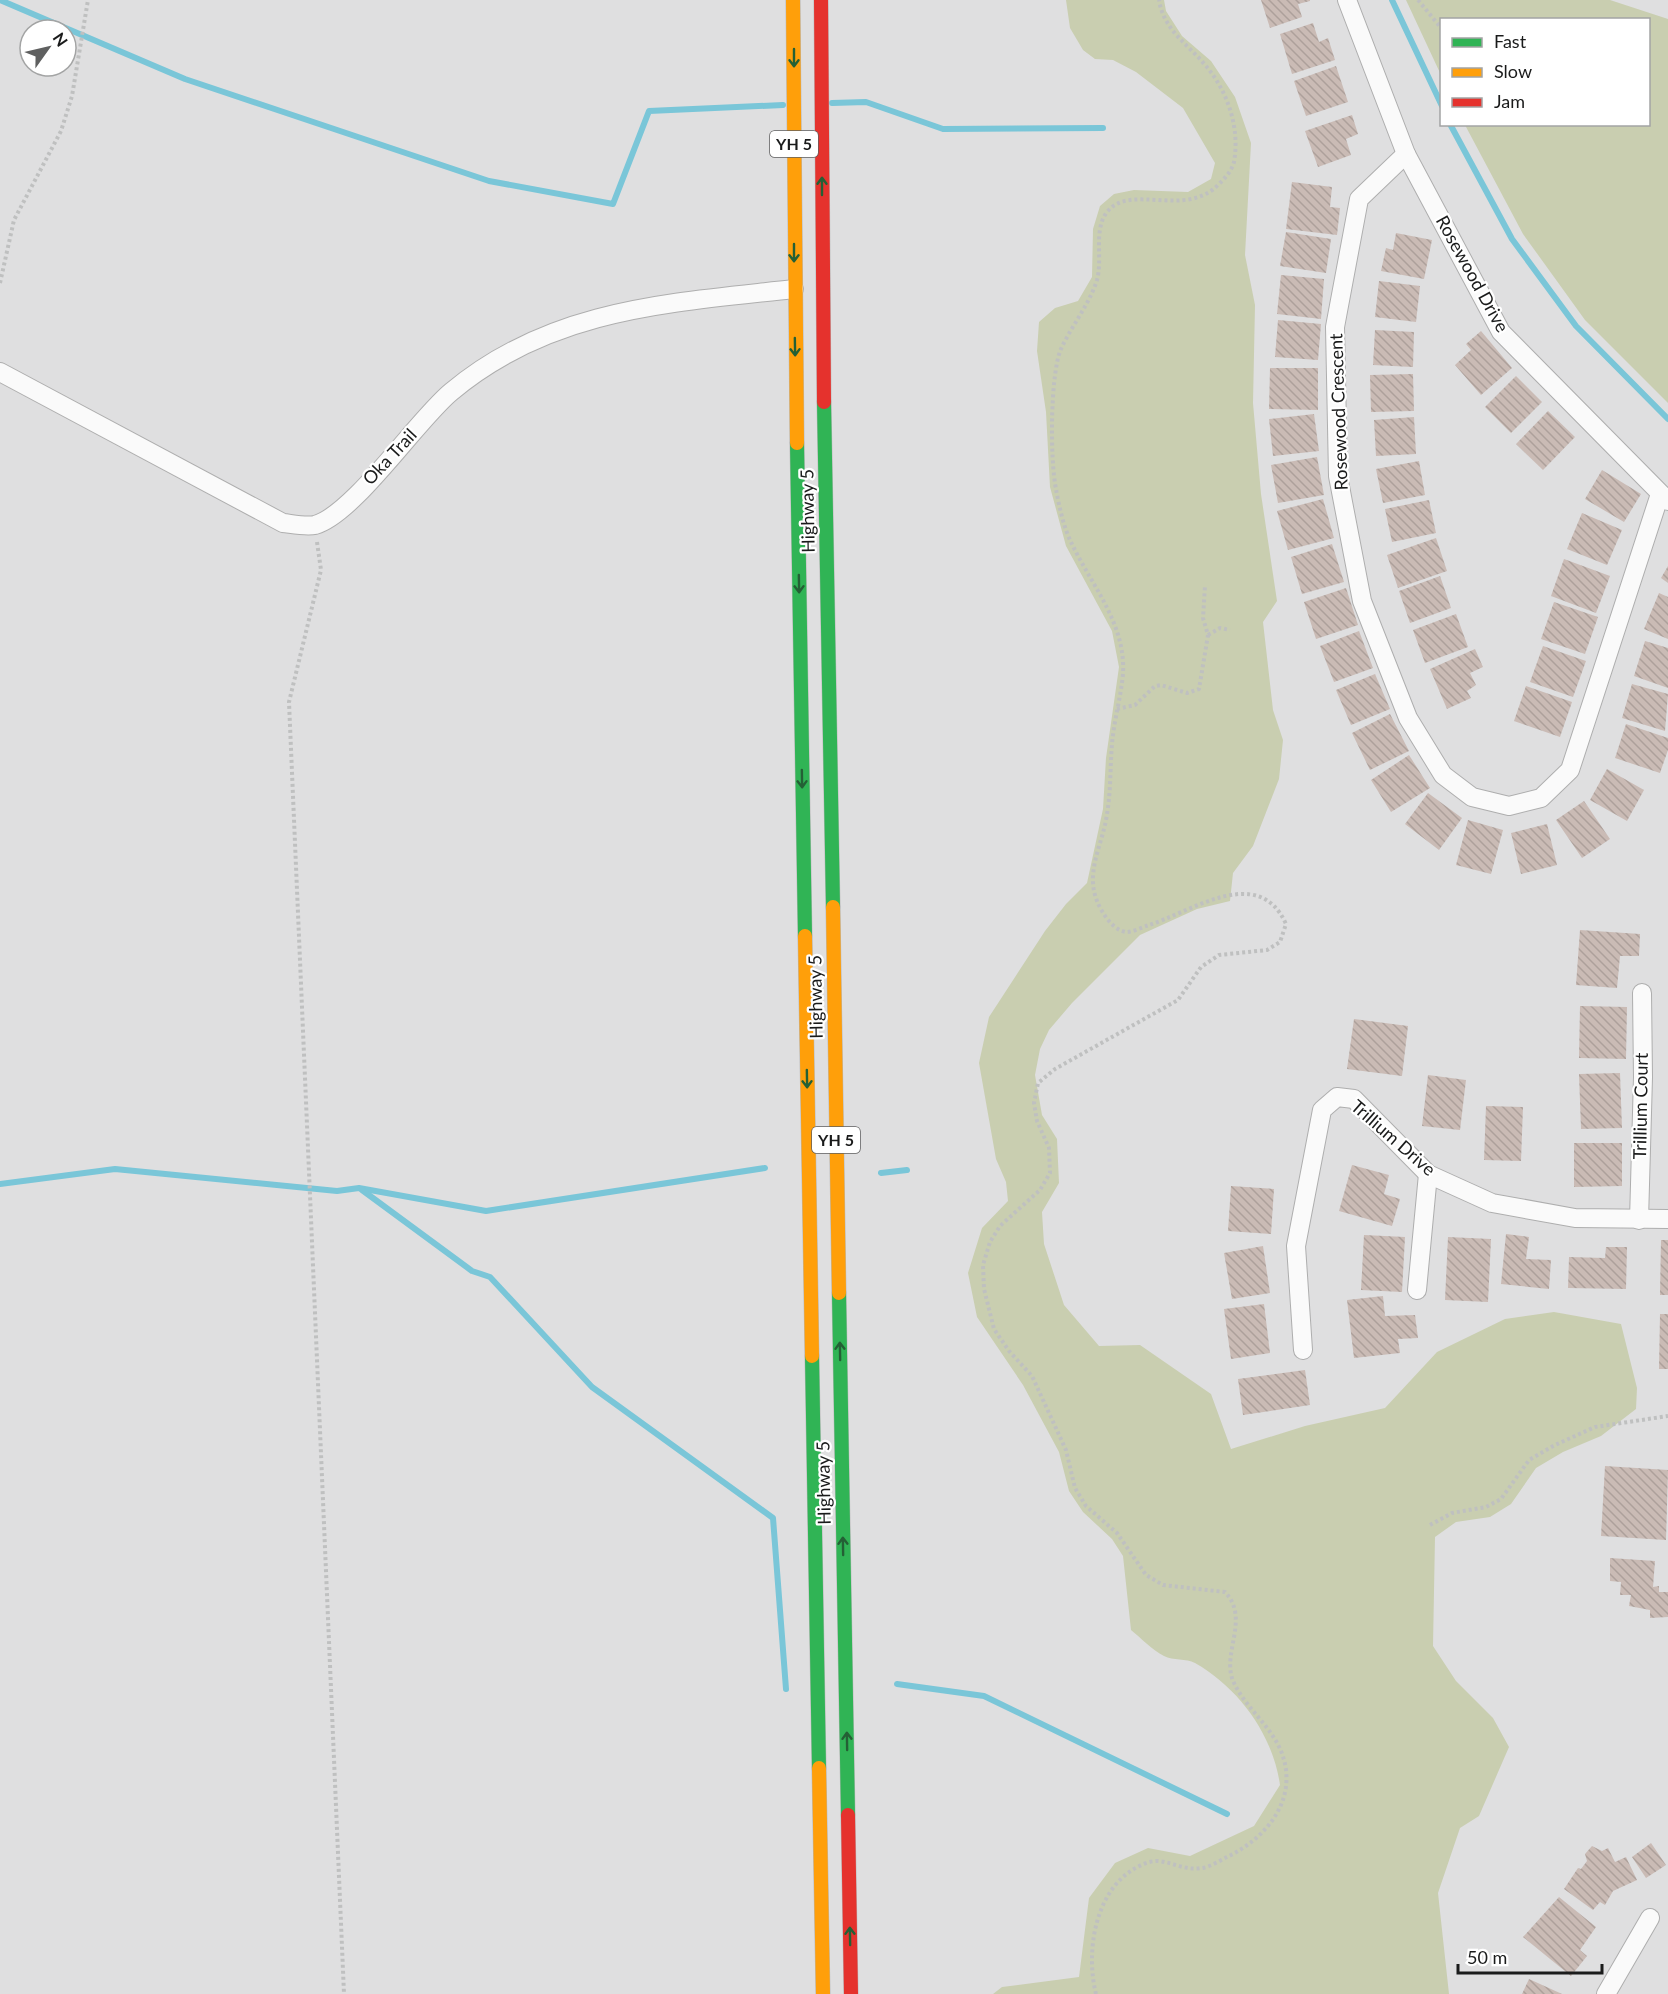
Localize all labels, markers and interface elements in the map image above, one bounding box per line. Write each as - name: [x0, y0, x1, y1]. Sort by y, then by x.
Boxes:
- north arrow: [18, 18, 78, 78]
- legend: [1440, 18, 1650, 126]
- text: N: [50, 29, 72, 50]
- text: Fast: [1494, 30, 1527, 52]
- one-way arrow: [788, 48, 799, 68]
- text: Slow: [1494, 60, 1532, 82]
- text: Jam: [1494, 90, 1525, 112]
- road number: YH 5: [770, 131, 818, 157]
- one-way arrow: [816, 177, 827, 197]
- street label: Rosewood Drive: [1432, 211, 1514, 336]
- one-way arrow: [788, 243, 800, 263]
- street label: Rosewood Crescent: [1324, 333, 1352, 491]
- one-way arrow: [789, 337, 801, 357]
- street label: Oka Trail: [358, 424, 421, 489]
- street label: Highway 5: [795, 469, 819, 553]
- one-way arrow: [793, 574, 805, 594]
- one-way arrow: [797, 769, 808, 789]
- street label: Highway 5: [803, 955, 827, 1039]
- street label: Trillium Court: [1628, 1052, 1652, 1160]
- one-way arrow: [802, 1068, 813, 1088]
- street label: Trillium Drive: [1347, 1095, 1440, 1180]
- road number: YH 5: [812, 1127, 860, 1153]
- one-way arrow: [834, 1341, 846, 1361]
- street label: Highway 5: [811, 1441, 835, 1525]
- one-way arrow: [838, 1536, 849, 1556]
- one-way arrow: [841, 1731, 852, 1751]
- one-way arrow: [844, 1926, 856, 1946]
- scale bar: [1458, 1937, 1602, 1975]
- text: 50 m: [1467, 1946, 1507, 1968]

